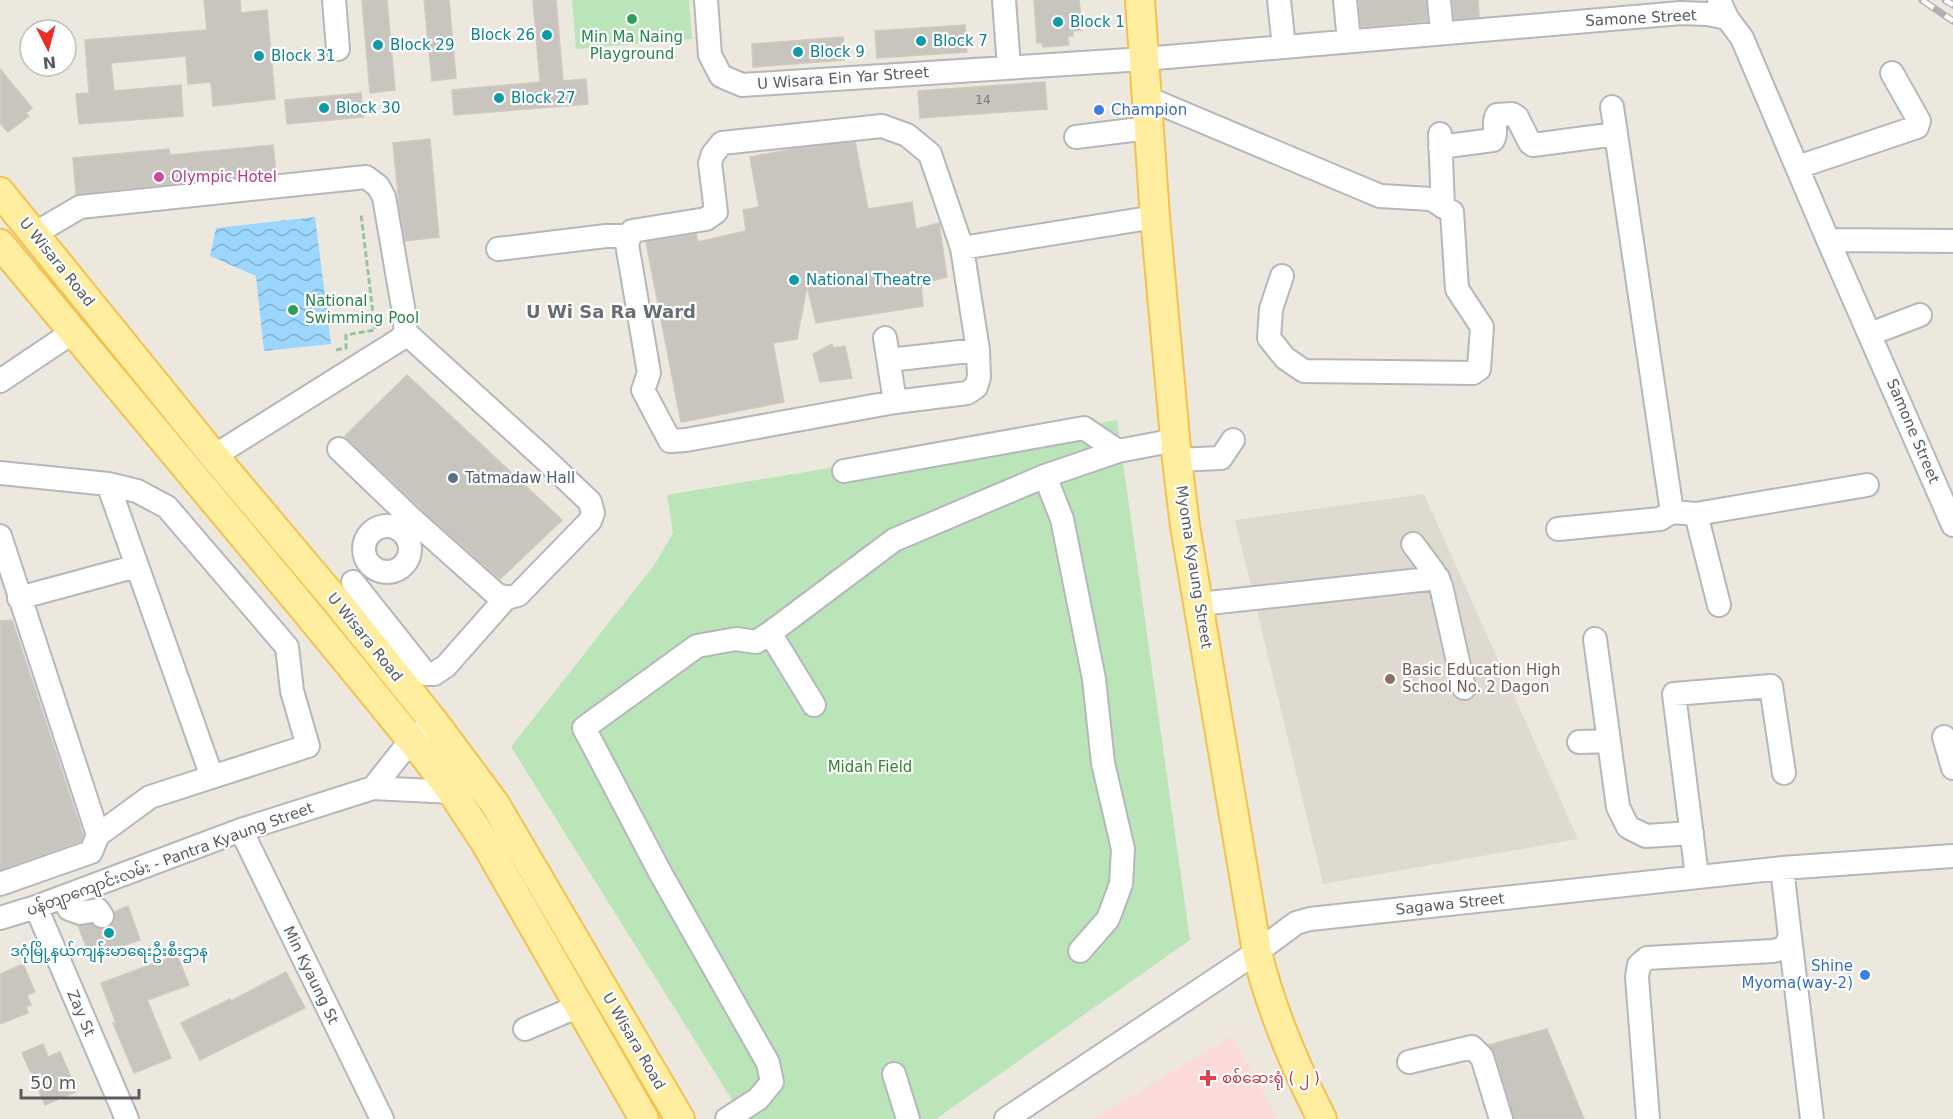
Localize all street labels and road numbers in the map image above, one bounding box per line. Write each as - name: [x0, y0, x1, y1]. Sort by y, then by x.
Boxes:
- street label: Samone Street: [1585, 6, 1697, 30]
- street label: U Wisara Ein Yar Street: [756, 63, 930, 93]
- street label: U Wisara Road: [16, 214, 98, 310]
- street label: Samone Street: [1883, 376, 1943, 486]
- street label: Myoma Kyaung Street: [1172, 484, 1216, 650]
- street label: U Wisara Road: [324, 589, 406, 685]
- street label: ပန်တျာကျောင်းလမ်း - Pantra Kyaung Street: [24, 798, 317, 922]
- street label: Sagawa Street: [1395, 889, 1505, 919]
- street label: Min Kyaung St: [279, 923, 343, 1027]
- street label: Zay St: [63, 987, 99, 1039]
- street label: U Wisara Road: [599, 989, 669, 1093]

